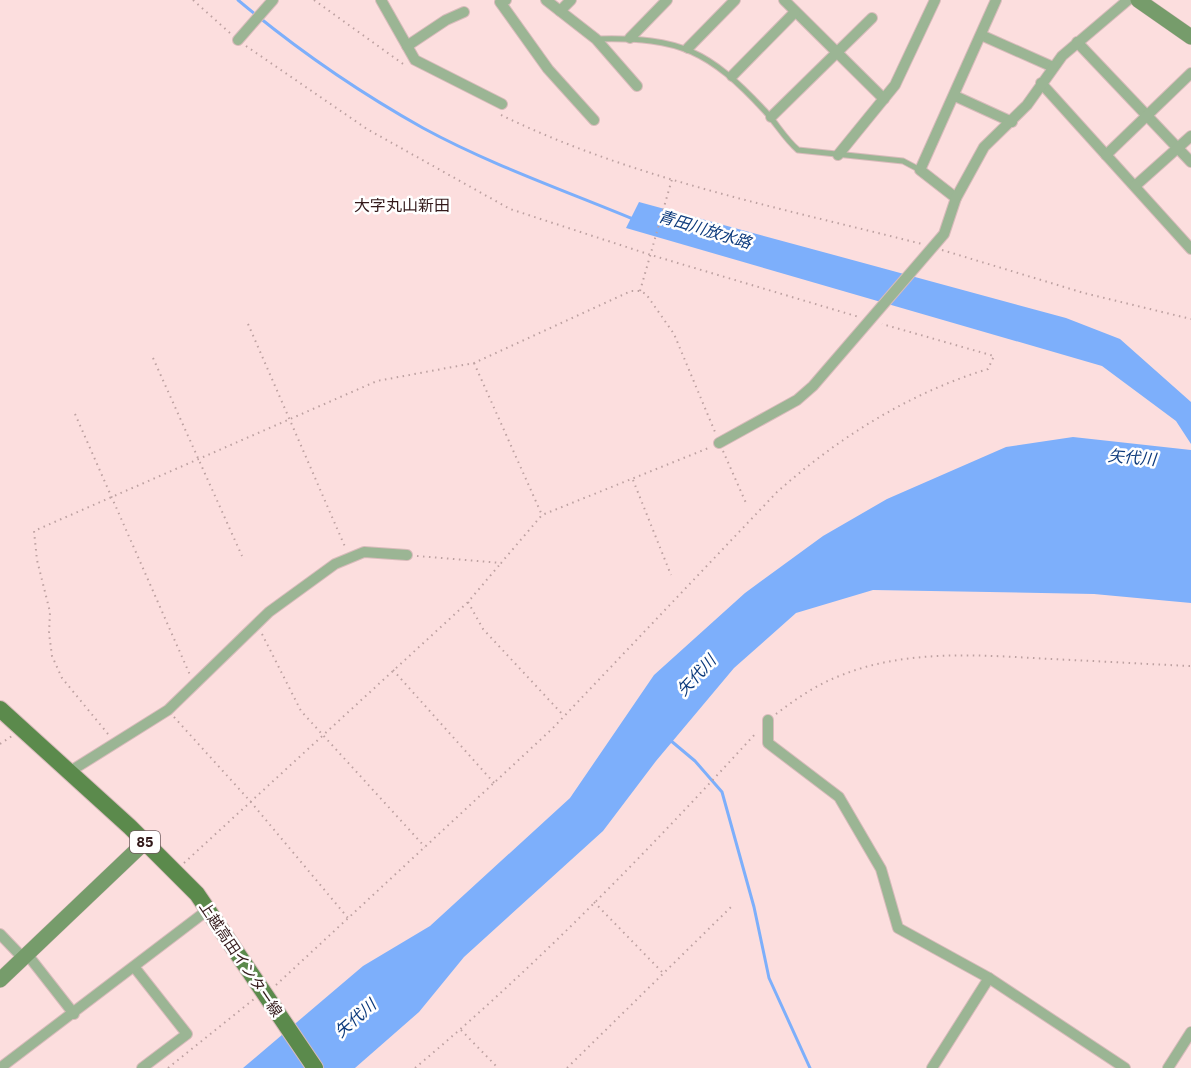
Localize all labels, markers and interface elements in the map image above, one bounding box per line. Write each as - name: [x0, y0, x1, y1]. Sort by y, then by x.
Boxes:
- district label: 大字丸山新田: [354, 195, 450, 215]
- water label: 青田川放水路: [656, 205, 756, 253]
- water label: 矢代川: [1107, 445, 1159, 469]
- water label: 矢代川: [672, 649, 721, 699]
- road number: 85: [130, 831, 160, 853]
- street label: 上越高田インター線: [195, 898, 287, 1020]
- water label: 矢代川: [330, 993, 381, 1041]

